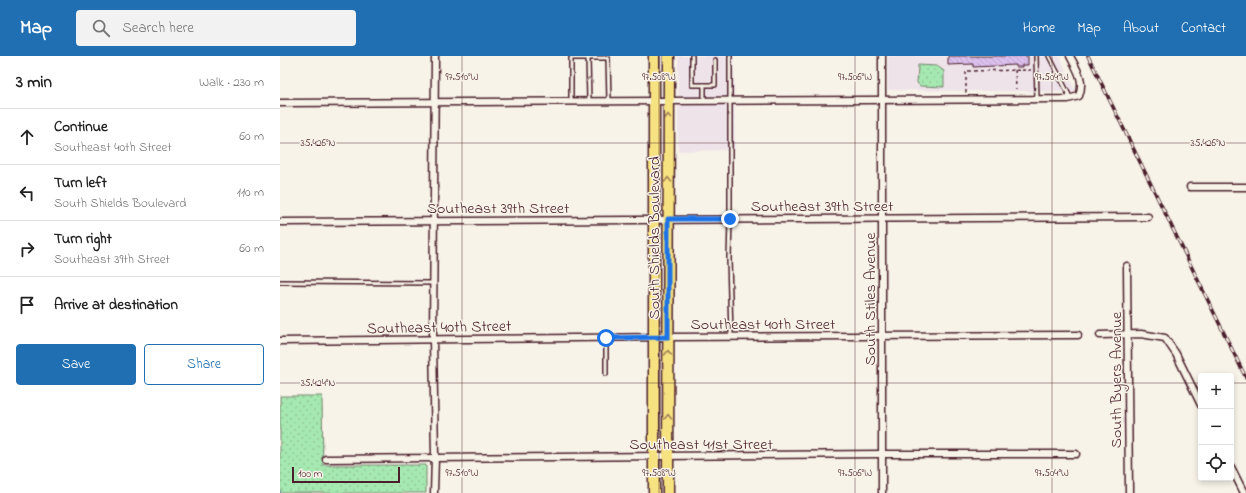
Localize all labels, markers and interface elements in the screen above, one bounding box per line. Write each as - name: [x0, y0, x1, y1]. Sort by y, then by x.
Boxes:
- search box: [76, 10, 356, 46]
- text: Map: [20, 15, 52, 42]
- icon: search: [90, 17, 112, 39]
- text: Search here: [122, 17, 194, 39]
- text: Home: [1023, 18, 1055, 39]
- text: Map: [1077, 18, 1101, 39]
- text: About: [1123, 18, 1159, 39]
- text: Contact: [1181, 18, 1226, 39]
- text: 3 min: [16, 70, 52, 95]
- text: 97.510°W: [446, 70, 479, 85]
- text: 97.508°W: [642, 70, 676, 85]
- text: 97.506°W: [838, 70, 872, 85]
- text: 97.504°W: [1035, 70, 1069, 85]
- text: Walk · 230 m: [199, 73, 264, 92]
- one-way arrow: [585, 77, 593, 83]
- one-way arrow: [664, 114, 672, 120]
- text: Continue: [54, 116, 108, 138]
- icon: ahead: [16, 126, 38, 148]
- text: 60 m: [239, 127, 264, 146]
- text: 35.426°N: [301, 136, 336, 151]
- text: 35.426°N: [1191, 136, 1226, 151]
- text: Southeast 40th Street: [54, 138, 172, 157]
- street label: South Shields Boulevard: [643, 156, 667, 320]
- text: Turn left: [54, 172, 107, 194]
- one-way arrow: [664, 177, 672, 183]
- icon: left: [16, 182, 38, 204]
- text: 110 m: [237, 183, 264, 202]
- text: South Shields Boulevard: [54, 194, 187, 213]
- street label: Southeast 39th Street: [751, 195, 894, 219]
- street label: Southeast 39th Street: [427, 197, 570, 221]
- route end: [721, 210, 739, 228]
- text: Turn right: [54, 228, 112, 250]
- street label: South Stiles Avenue: [859, 232, 883, 366]
- icon: right: [16, 238, 38, 260]
- text: 60 m: [239, 239, 264, 258]
- text: Southeast 39th Street: [54, 250, 170, 269]
- icon: arrive: [16, 294, 38, 316]
- text: Arrive at destination: [54, 294, 178, 316]
- street label: South Byers Avenue: [1105, 311, 1129, 448]
- street label: Southeast 40th Street: [691, 313, 836, 337]
- street label: Southeast 40th Street: [366, 315, 512, 341]
- route start: [597, 329, 615, 347]
- button: Save: [16, 344, 136, 385]
- button: Share: [144, 344, 264, 385]
- one-way arrow: [664, 350, 672, 356]
- map controls: [1198, 373, 1234, 481]
- button: +: [1198, 373, 1234, 409]
- text: 35.424°N: [301, 376, 336, 391]
- button: −: [1198, 409, 1234, 445]
- one-way arrow: [664, 414, 672, 420]
- street label: Southeast 41st Street: [629, 433, 773, 457]
- button: locate: [1198, 445, 1234, 481]
- scale bar: [292, 465, 400, 484]
- text: 100 m: [298, 466, 322, 482]
- text: 97.510°W: [446, 466, 479, 481]
- text: 97.508°W: [642, 466, 676, 481]
- text: 97.506°W: [838, 466, 872, 481]
- text: 97.504°W: [1035, 466, 1069, 481]

